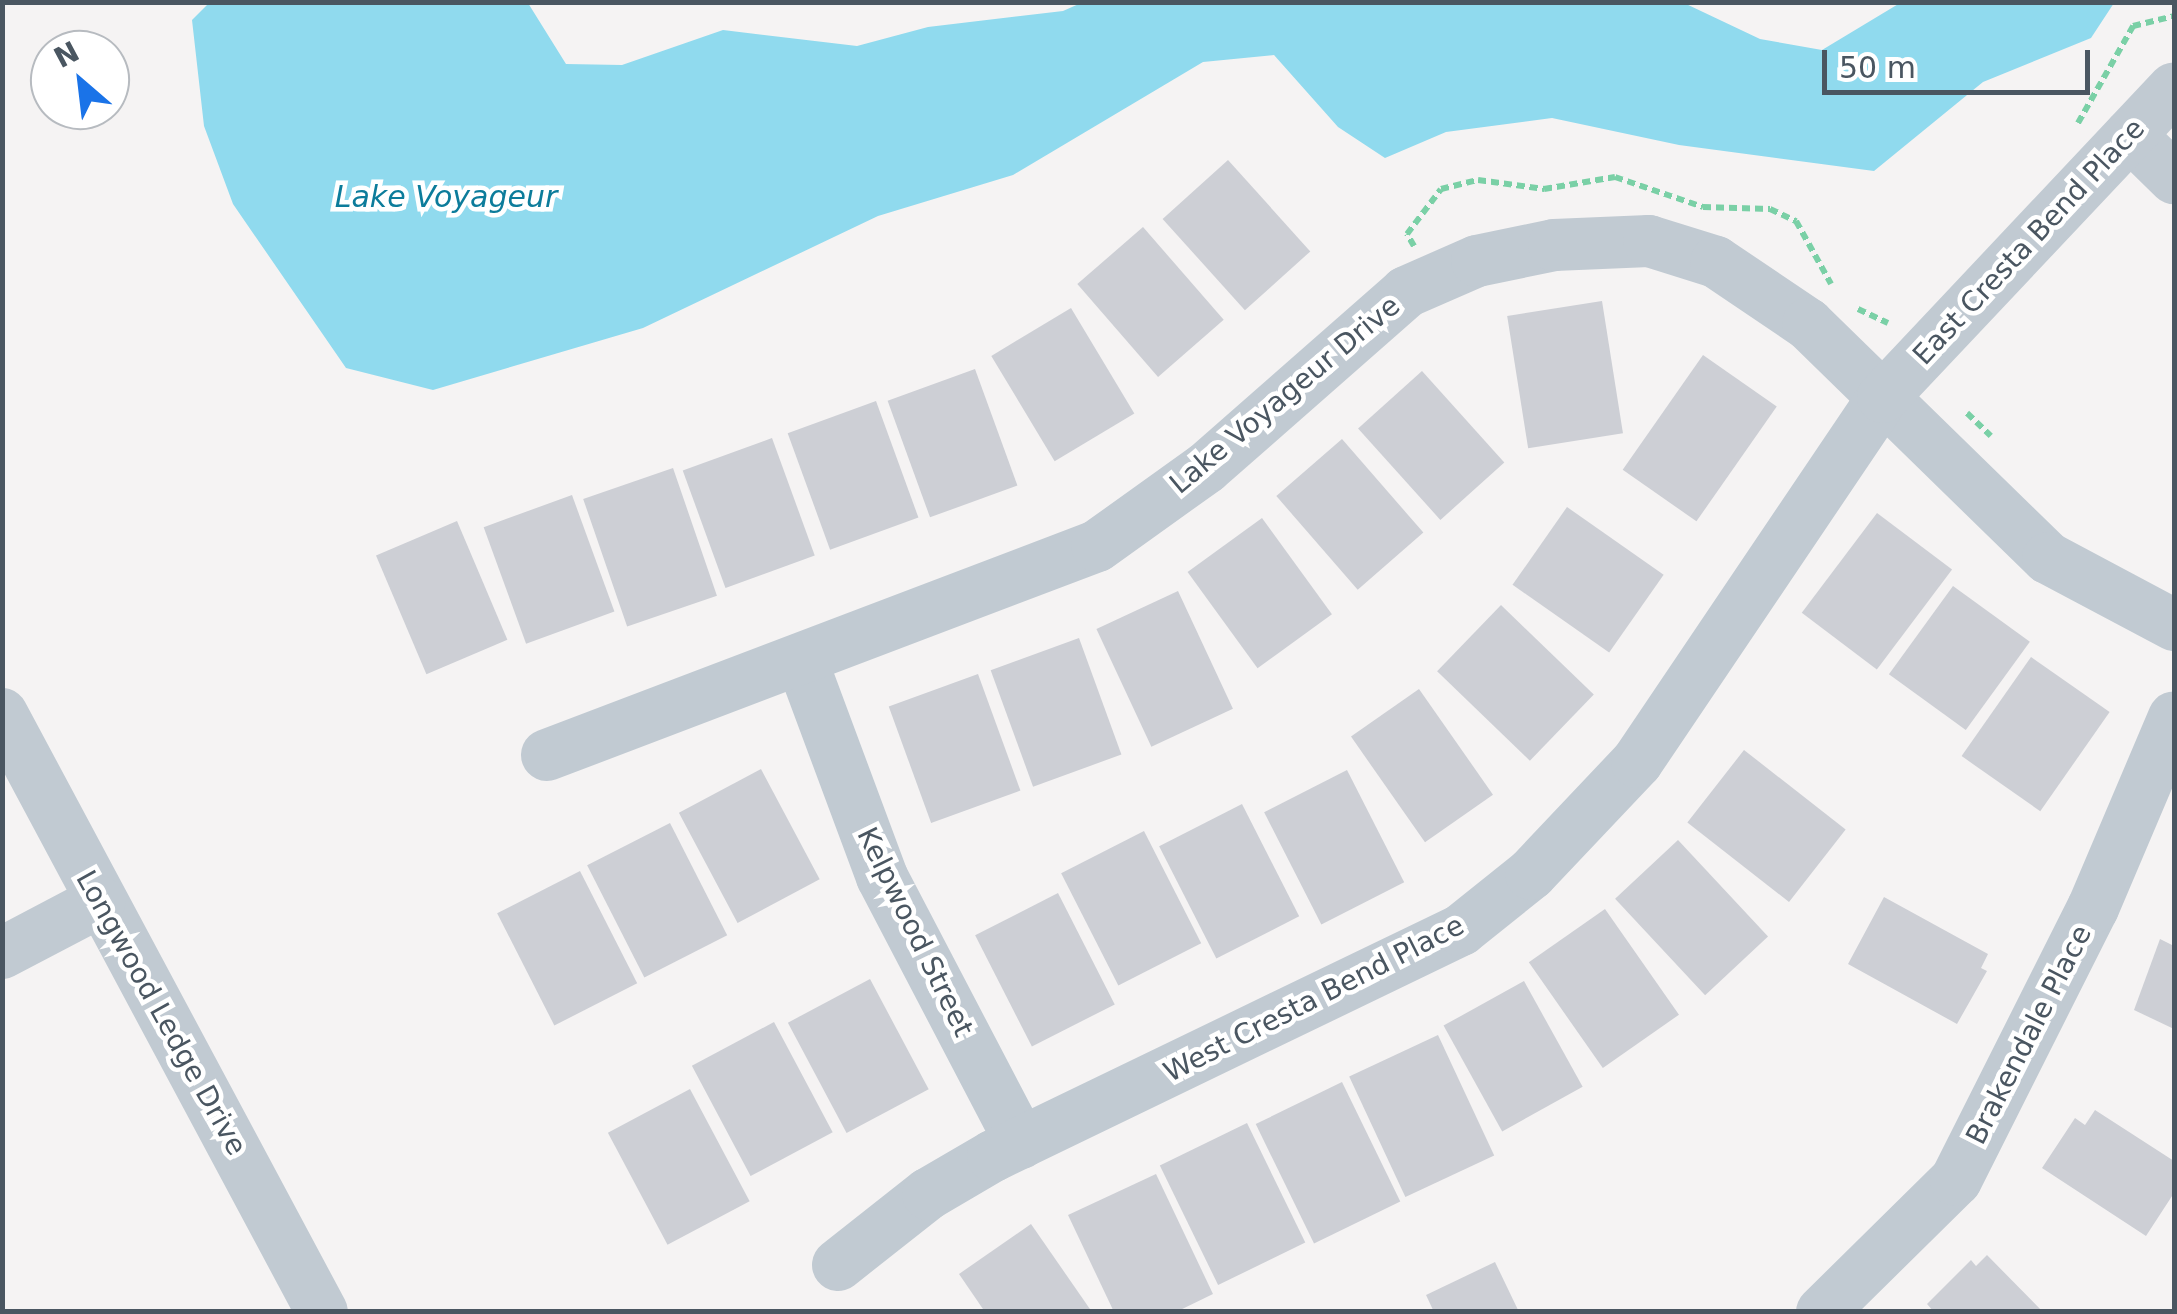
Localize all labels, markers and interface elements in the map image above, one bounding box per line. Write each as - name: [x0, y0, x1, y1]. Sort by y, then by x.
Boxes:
- north arrow: [30, 30, 130, 130]
- scale bar: [1827, 30, 2094, 92]
- text: N: [49, 35, 85, 75]
- text: 50 m: [1839, 50, 1916, 85]
- street label: East Cresta Bend Place: [1906, 112, 2152, 372]
- water label: Lake Voyageur: [335, 179, 557, 215]
- street label: Lake Voyageur Drive: [1163, 289, 1407, 501]
- street label: Kelpwood Street: [850, 822, 980, 1042]
- street label: Longwood Ledge Drive: [69, 865, 253, 1161]
- street label: West Cresta Bend Place: [1158, 909, 1470, 1089]
- street label: Brakendale Place: [1959, 920, 2099, 1150]

